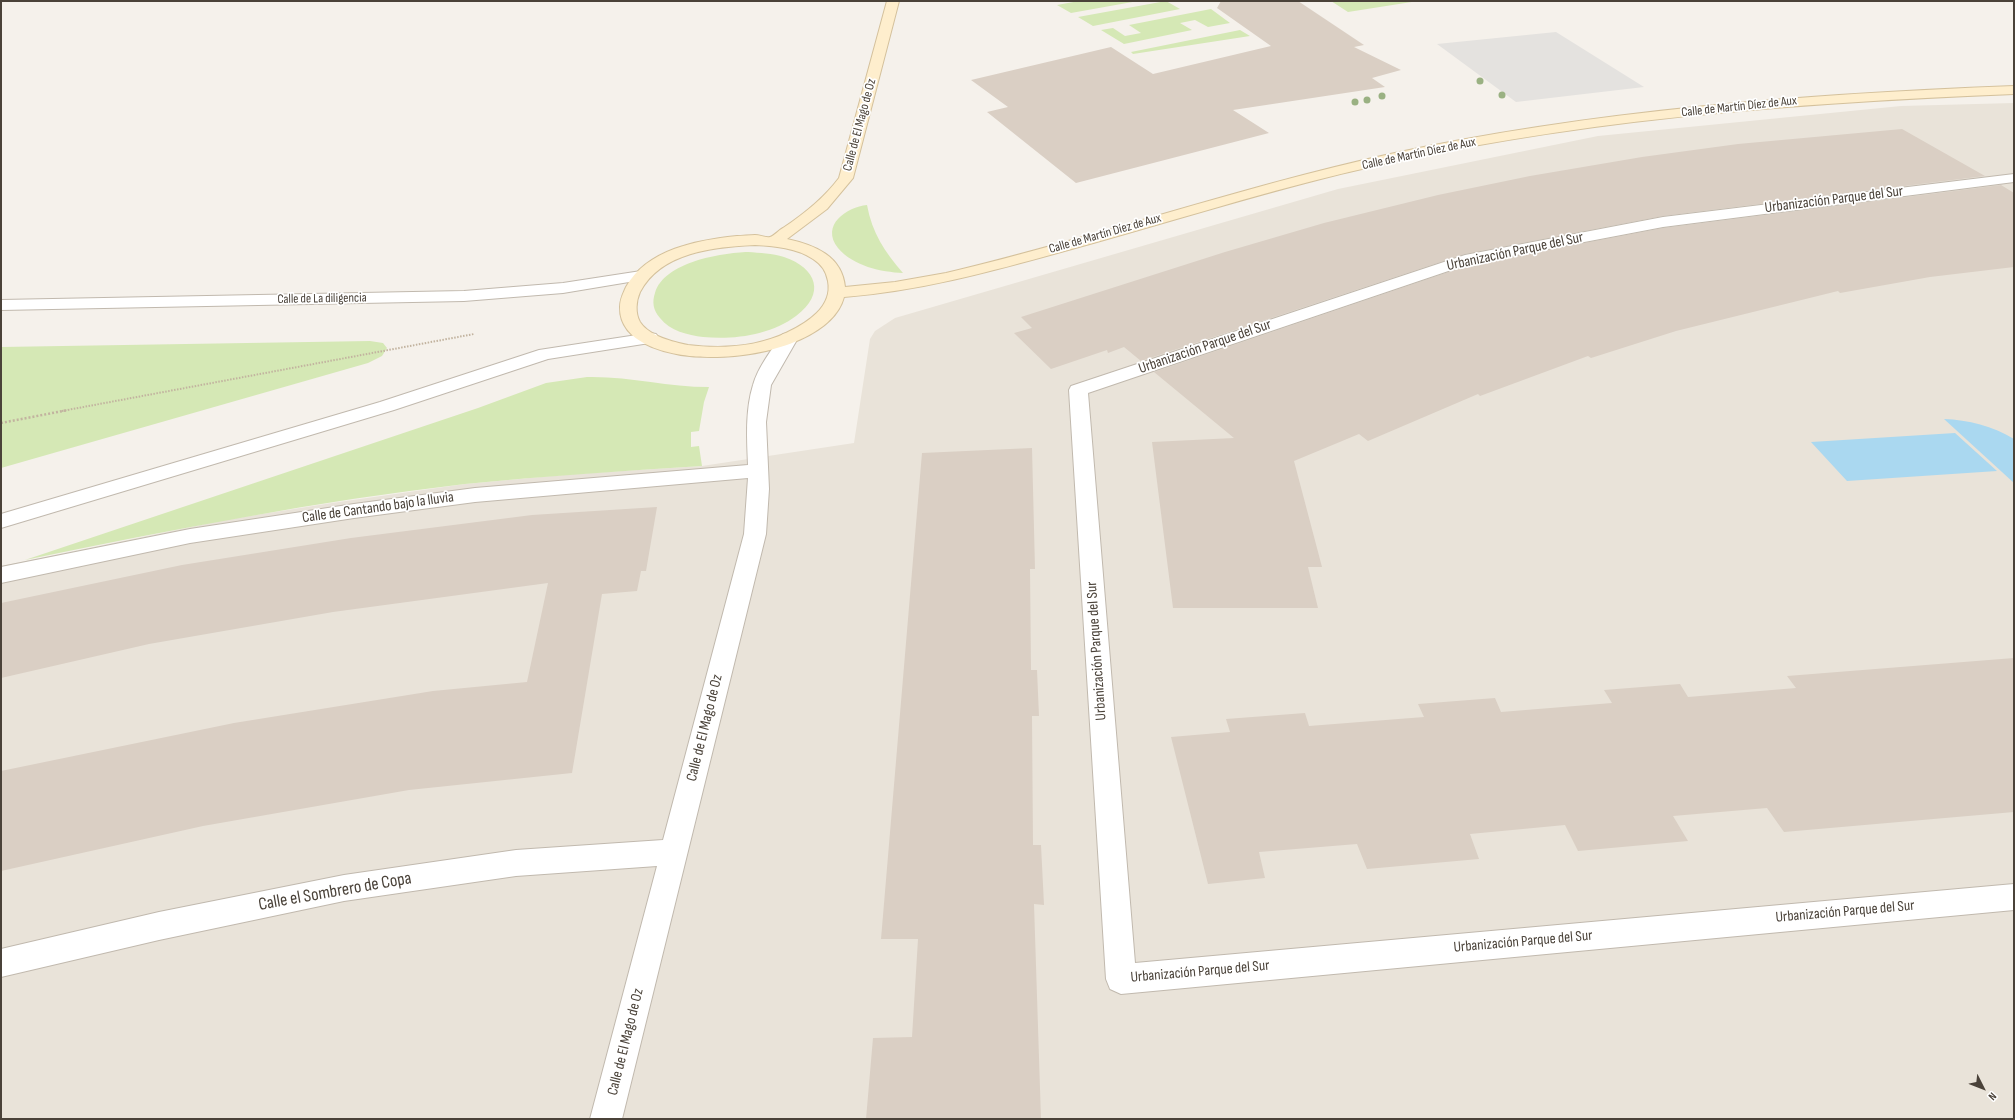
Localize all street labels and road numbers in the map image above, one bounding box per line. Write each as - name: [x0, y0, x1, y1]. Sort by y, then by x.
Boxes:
- street label: Calle de El Mago de Oz: [840, 77, 880, 173]
- street label: Calle de Martín Díez de Aux: [1681, 93, 1797, 121]
- street label: Calle de Martín Díez de Aux: [1361, 134, 1477, 174]
- street label: Urbanización Parque del Sur: [1764, 183, 1904, 217]
- street label: Calle de Martín Díez de Aux: [1047, 211, 1163, 257]
- street label: Urbanización Parque del Sur: [1445, 229, 1585, 275]
- street label: Calle de La diligencia: [277, 290, 367, 308]
- street label: Urbanización Parque del Sur: [1136, 316, 1274, 378]
- street label: Calle de Cantando bajo la lluvia: [301, 488, 455, 528]
- street label: Urbanización Parque del Sur: [1083, 581, 1111, 721]
- street label: Calle de El Mago de Oz: [683, 673, 727, 783]
- street label: Calle el Sombrero de Copa: [257, 868, 413, 916]
- street label: Urbanización Parque del Sur: [1775, 897, 1915, 927]
- street label: Urbanización Parque del Sur: [1453, 927, 1593, 957]
- street label: Urbanización Parque del Sur: [1130, 957, 1270, 987]
- street label: Calle de El Mago de Oz: [604, 987, 648, 1097]

